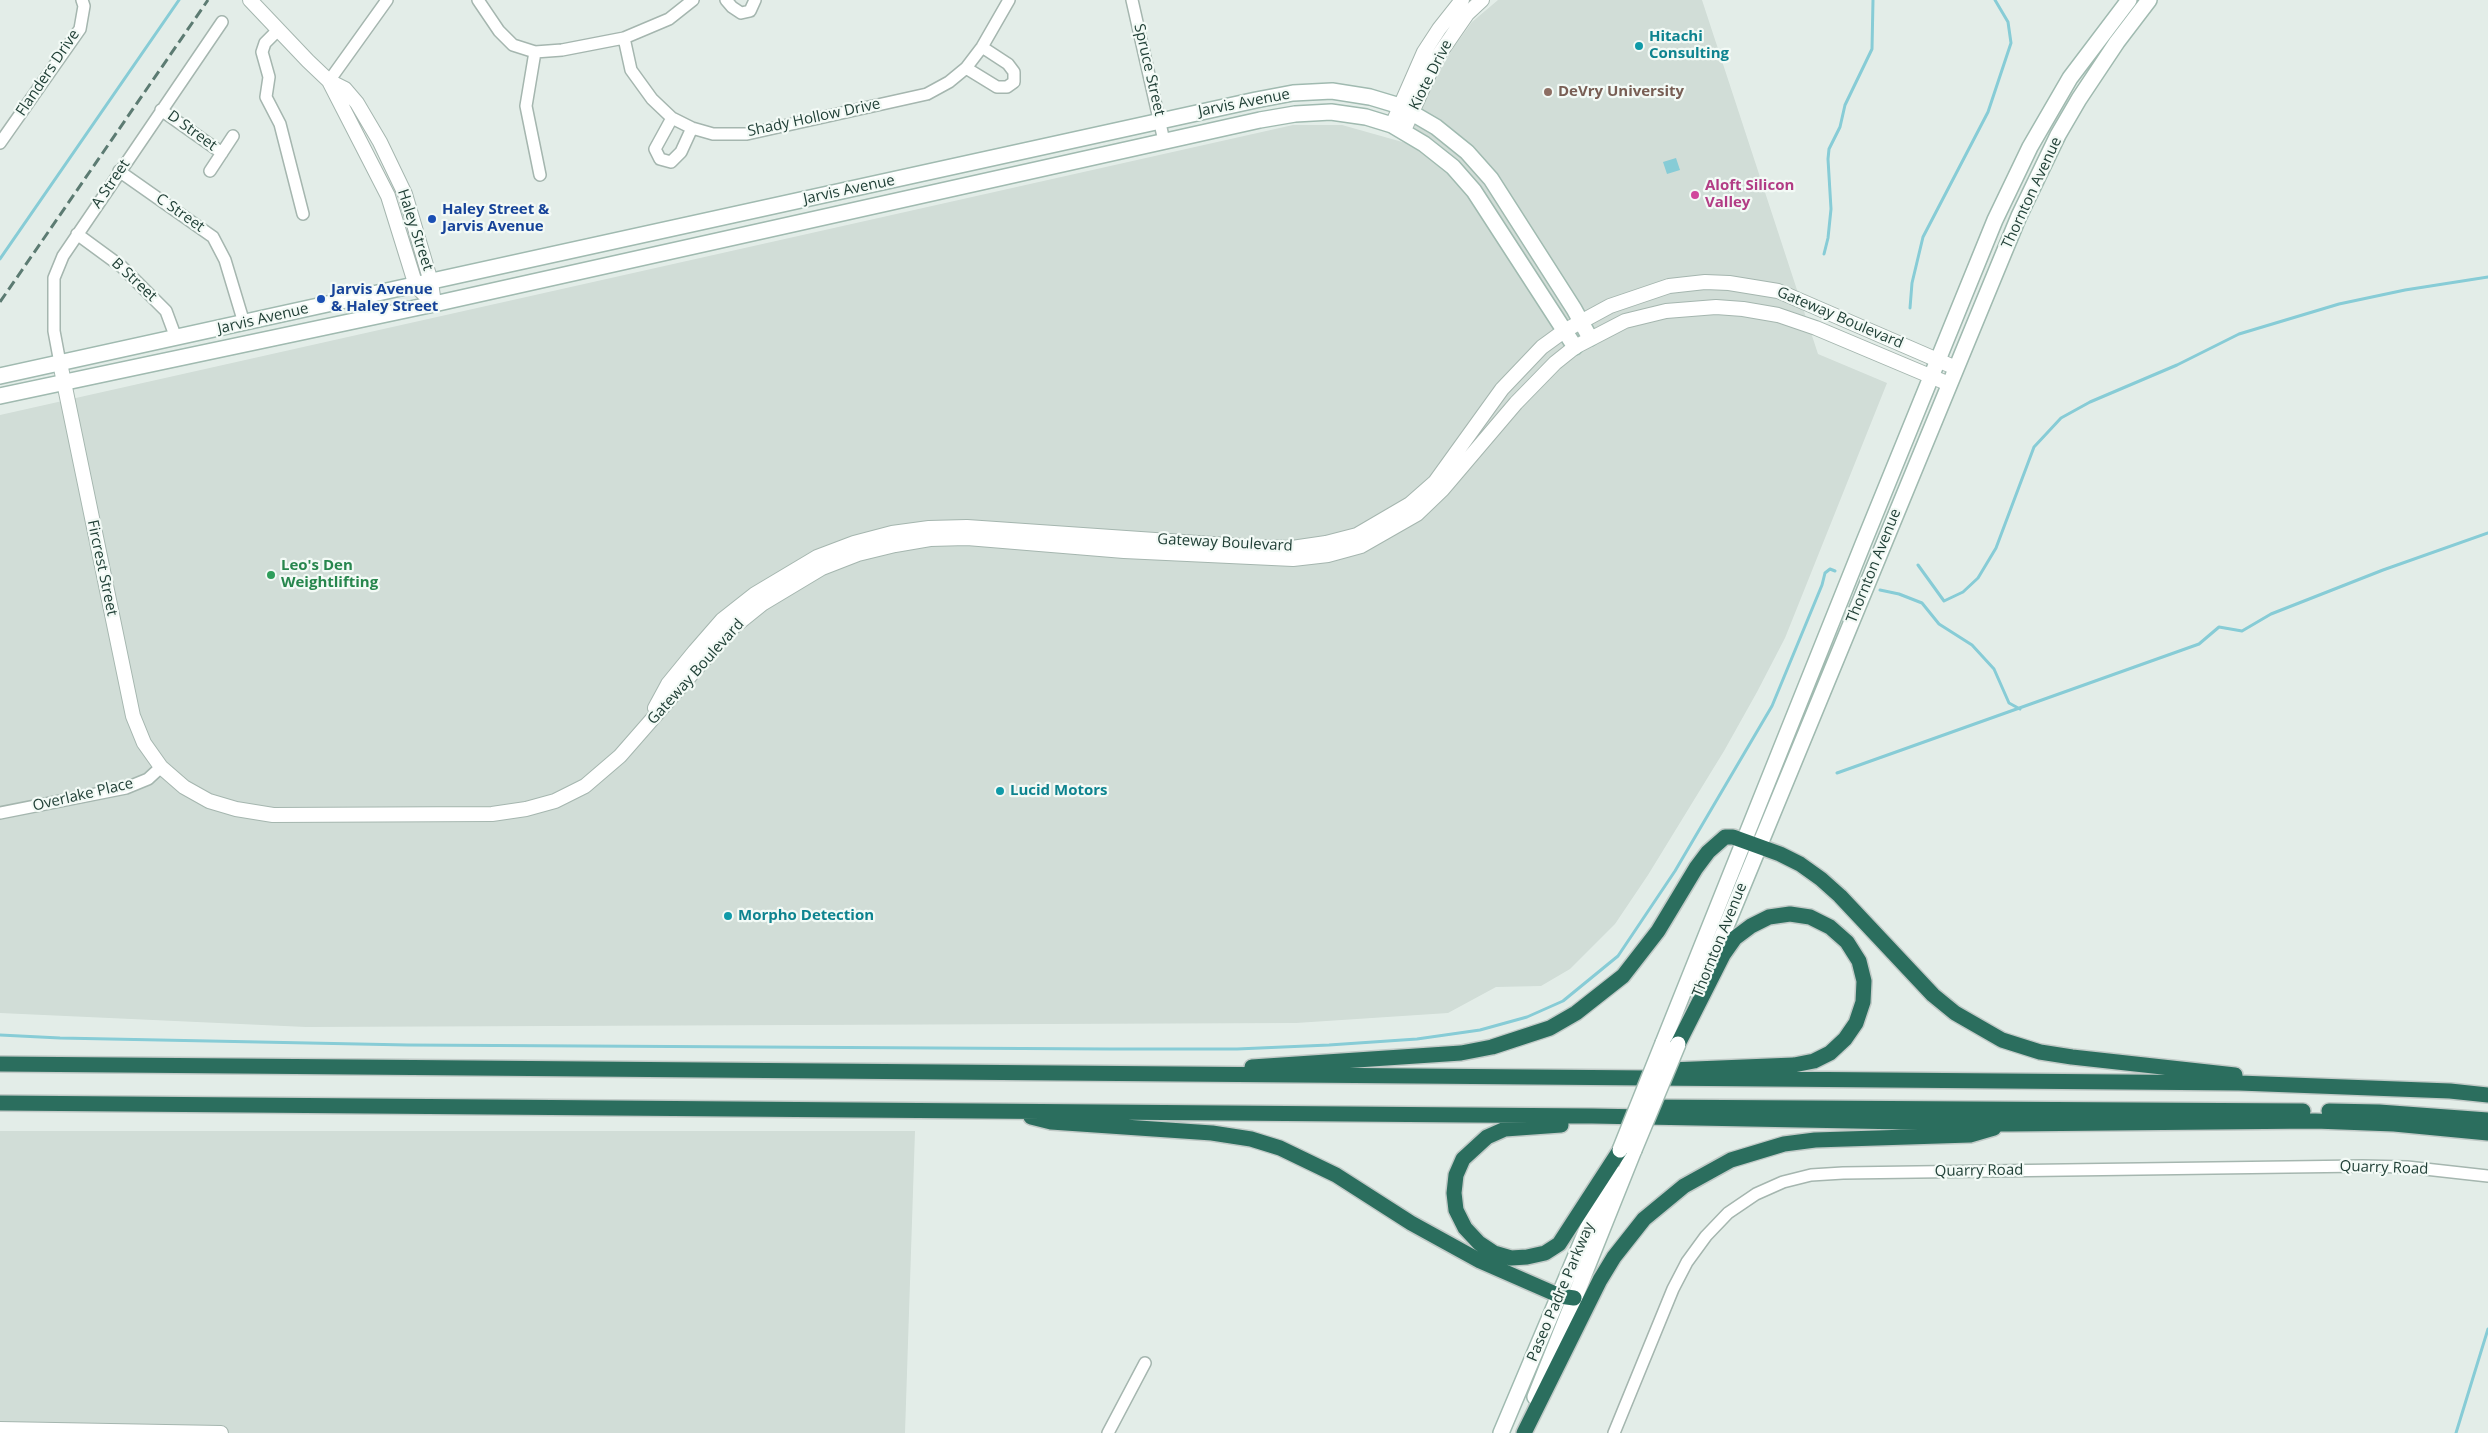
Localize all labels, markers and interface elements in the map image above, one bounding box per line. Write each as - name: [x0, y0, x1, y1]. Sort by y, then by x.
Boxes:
- street label: Spruce Street: [1130, 22, 1168, 118]
- street label: Flanders Drive: [12, 26, 84, 120]
- place label: Hitachi Consulting: [1649, 28, 1729, 63]
- street label: Kiote Drive: [1406, 37, 1456, 113]
- marker: Hitachi Consulting: [1633, 40, 1645, 52]
- place label: DeVry University: [1558, 83, 1684, 101]
- street label: Jarvis Avenue: [1197, 85, 1291, 121]
- marker: DeVry University: [1542, 86, 1554, 98]
- street label: Shady Hollow Drive: [746, 95, 882, 141]
- street label: D Street: [164, 107, 220, 155]
- street label: Thornton Avenue: [1998, 134, 2066, 252]
- street label: A Street: [88, 156, 134, 212]
- street label: Jarvis Avenue: [802, 172, 896, 208]
- place label: Aloft Silicon Valley: [1705, 177, 1794, 212]
- street label: Haley Street: [393, 187, 437, 273]
- marker: Aloft Silicon Valley: [1689, 189, 1701, 201]
- street label: C Street: [152, 190, 208, 236]
- place label: Haley Street & Jarvis Avenue: [442, 201, 549, 236]
- marker: Haley Street & Jarvis Avenue: [426, 213, 438, 225]
- street label: B Street: [108, 254, 160, 306]
- place label: Jarvis Avenue & Haley Street: [331, 281, 438, 316]
- street label: Gateway Boulevard: [1774, 283, 1906, 353]
- marker: Jarvis Avenue & Haley Street: [315, 293, 327, 305]
- street label: Jarvis Avenue: [216, 300, 310, 338]
- street label: Thornton Avenue: [1843, 506, 1905, 626]
- street label: Fircrest Street: [83, 518, 121, 618]
- street label: Gateway Boulevard: [1157, 530, 1293, 556]
- place label: Leo's Den Weightlifting: [281, 557, 378, 592]
- marker: Leo's Den Weightlifting: [265, 569, 277, 581]
- street label: Gateway Boulevard: [644, 616, 748, 728]
- street label: Overlake Place: [31, 775, 135, 815]
- place label: Lucid Motors: [1010, 782, 1108, 800]
- marker: Lucid Motors: [994, 785, 1006, 797]
- street label: Thornton Avenue: [1689, 880, 1751, 1000]
- place label: Morpho Detection: [738, 907, 874, 925]
- marker: Morpho Detection: [722, 910, 734, 922]
- street label: Quarry Road: [2339, 1157, 2429, 1179]
- street label: Quarry Road: [1935, 1161, 2023, 1181]
- street label: Paseo Padre Parkway: [1523, 1220, 1599, 1364]

